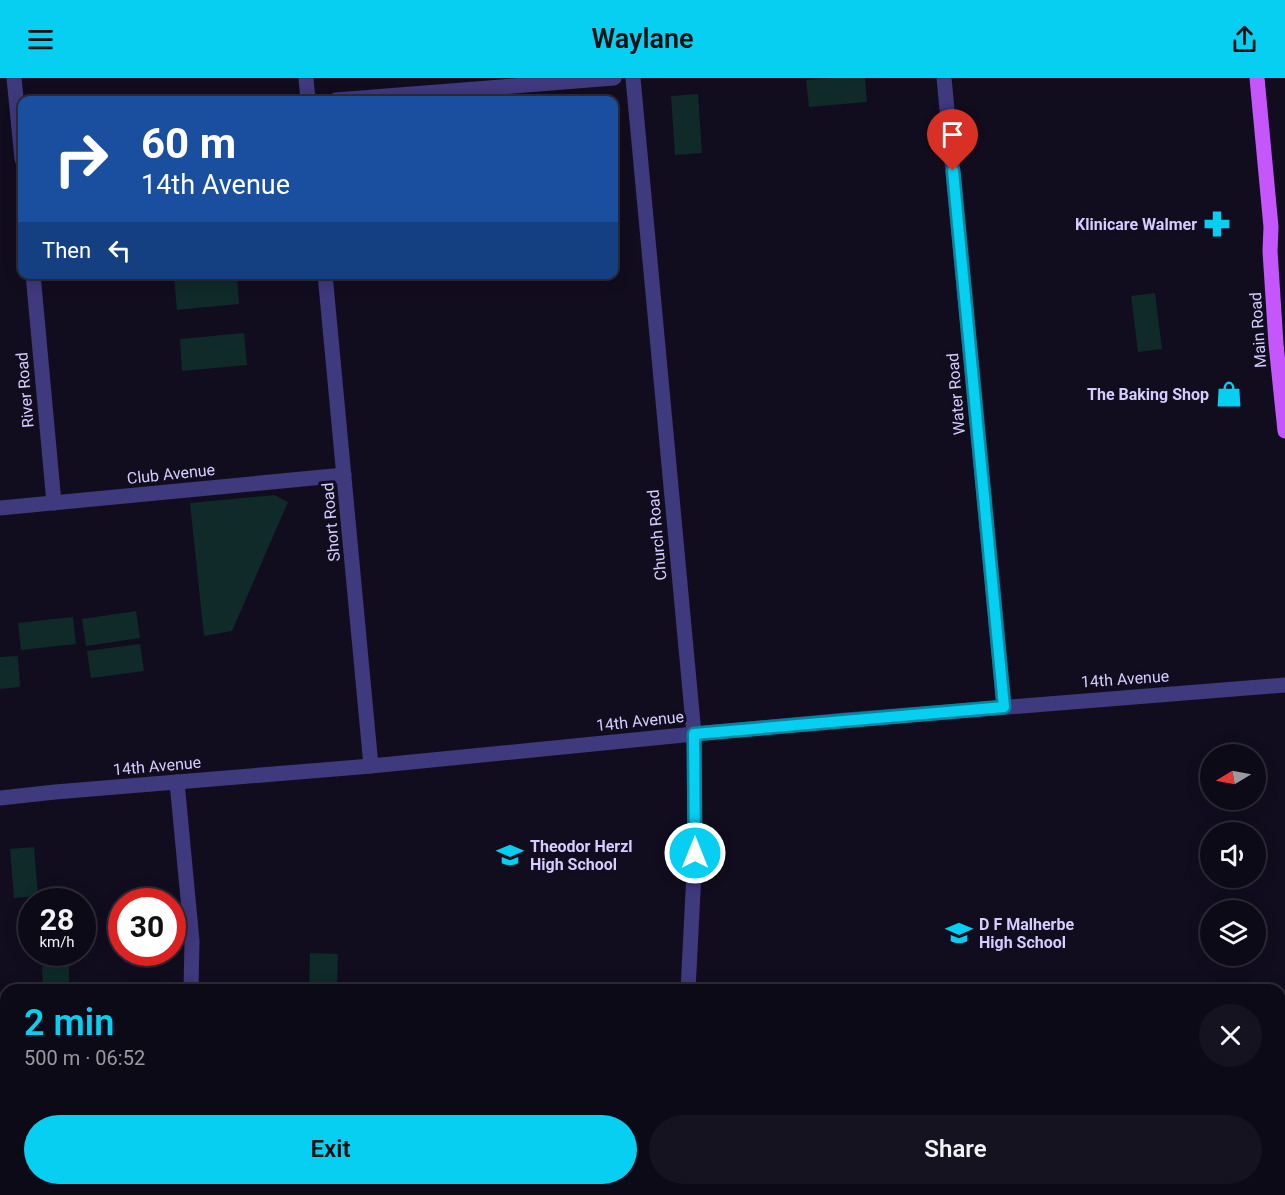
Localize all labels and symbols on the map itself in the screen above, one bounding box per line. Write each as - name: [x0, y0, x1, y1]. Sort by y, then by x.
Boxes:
- pin: [927, 109, 978, 171]
- pharmacy icon: Klinicare Walmer: [1202, 209, 1232, 239]
- place label: Klinicare Walmer: [1075, 215, 1197, 234]
- street label: Main Road: [1246, 291, 1270, 369]
- street label: River Road: [12, 351, 38, 429]
- street label: Water Road: [943, 352, 969, 436]
- shop icon: The Baking Shop: [1214, 379, 1244, 409]
- place label: The Baking Shop: [1087, 385, 1209, 404]
- street label: Club Avenue: [126, 460, 216, 488]
- street label: Short Road: [318, 482, 344, 562]
- street label: Church Road: [644, 489, 670, 581]
- street label: 14th Avenue: [1080, 666, 1170, 692]
- street label: 14th Avenue: [595, 707, 685, 735]
- north arrow: [1200, 744, 1266, 810]
- street label: 14th Avenue: [112, 753, 202, 779]
- position arrow: [663, 821, 727, 885]
- place label: Theodor Herzl High School: [530, 837, 633, 874]
- school or university icon: Theodor Herzl High School: [495, 840, 525, 870]
- speed limit sign: 30: [108, 888, 186, 966]
- place label: D F Malherbe High School: [979, 915, 1074, 952]
- school or university icon: D F Malherbe High School: [944, 918, 974, 948]

